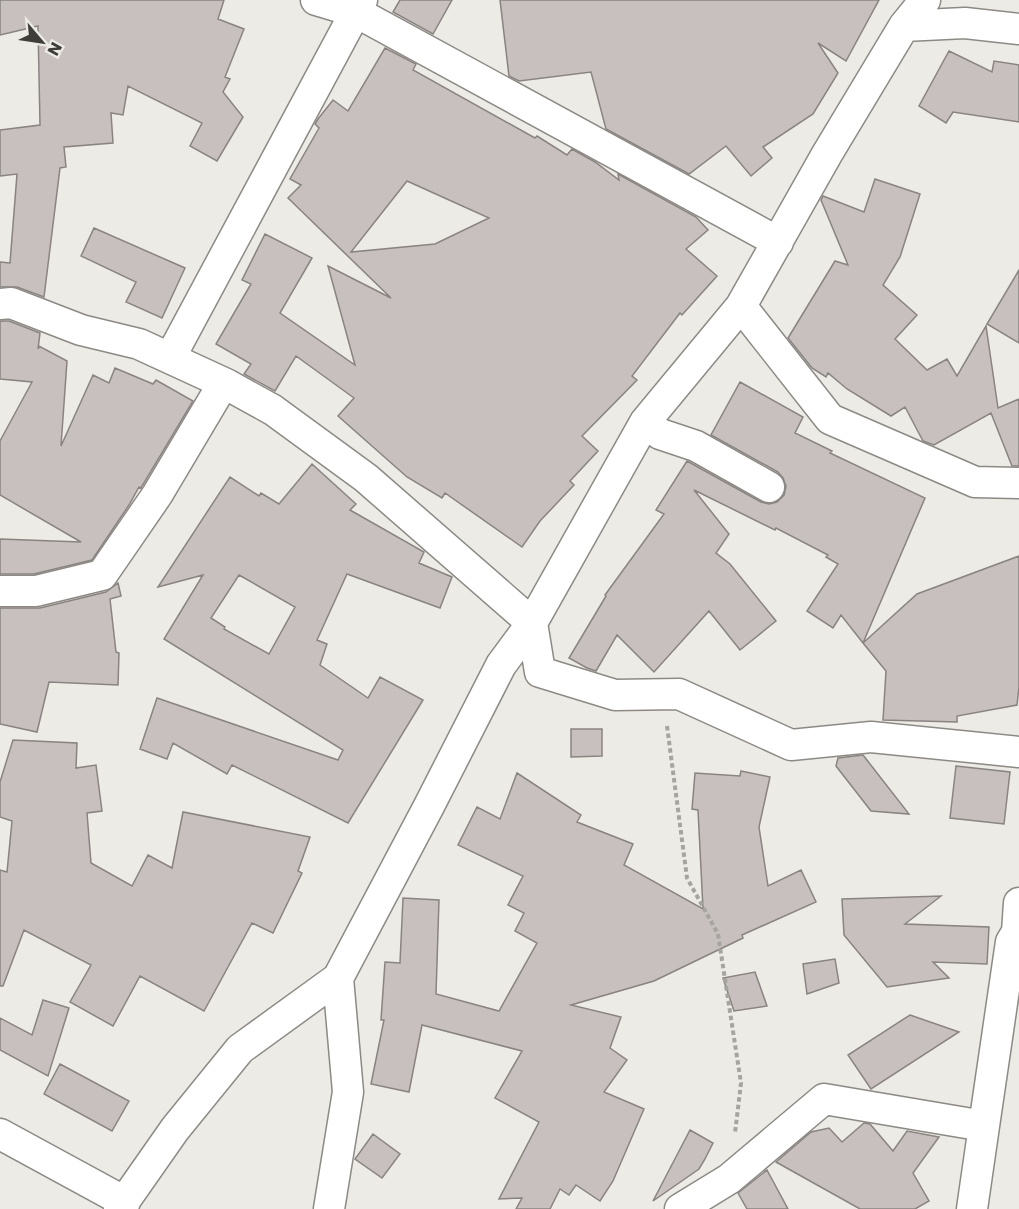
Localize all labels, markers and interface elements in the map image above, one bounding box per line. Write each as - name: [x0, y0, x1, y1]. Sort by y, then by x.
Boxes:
- north arrow: [12, 12, 72, 72]
- text: N: [42, 38, 68, 60]

